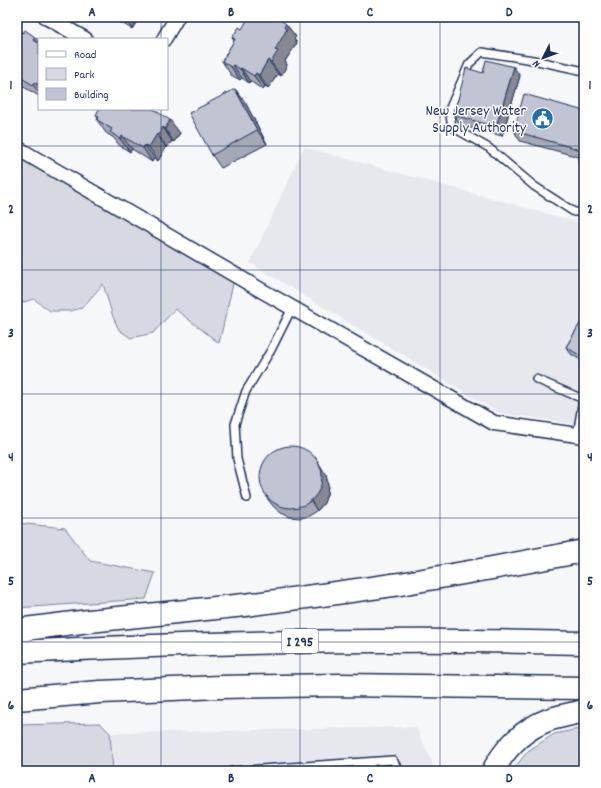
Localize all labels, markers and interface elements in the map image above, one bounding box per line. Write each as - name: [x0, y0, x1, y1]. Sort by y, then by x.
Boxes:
- text: A: [88, 4, 96, 23]
- text: B: [228, 4, 234, 23]
- text: C: [367, 4, 374, 23]
- text: D: [506, 4, 513, 23]
- legend: [38, 38, 168, 110]
- north arrow: [523, 38, 563, 78]
- text: Road: [74, 47, 96, 64]
- text: N: [529, 56, 545, 71]
- text: Park: [74, 67, 95, 84]
- text: 1: [10, 77, 13, 96]
- text: 1: [589, 77, 592, 96]
- text: Building: [74, 87, 109, 104]
- place label: New Jersey Water Supply Authority: [425, 101, 527, 140]
- public building icon: New Jersey Water Supply Authority: [529, 106, 555, 132]
- text: 2: [8, 201, 14, 220]
- text: 2: [587, 201, 593, 220]
- text: 3: [8, 325, 14, 344]
- text: 3: [587, 325, 593, 344]
- text: 4: [8, 449, 14, 468]
- text: 4: [587, 449, 593, 468]
- text: 5: [8, 573, 14, 592]
- text: 5: [587, 573, 593, 592]
- road number: I 295: [282, 629, 318, 653]
- text: 6: [8, 697, 15, 716]
- text: 6: [587, 697, 594, 716]
- text: A: [88, 770, 96, 788]
- text: B: [228, 770, 234, 788]
- text: C: [367, 770, 374, 788]
- text: D: [506, 770, 513, 788]

